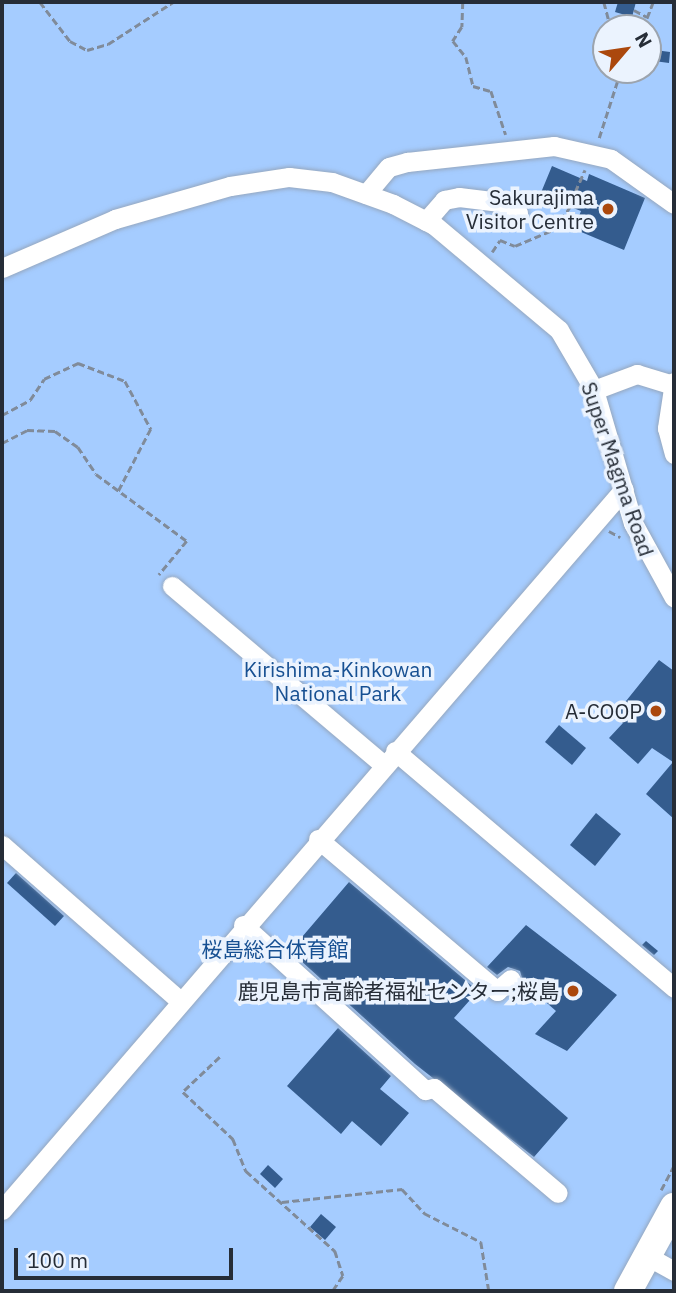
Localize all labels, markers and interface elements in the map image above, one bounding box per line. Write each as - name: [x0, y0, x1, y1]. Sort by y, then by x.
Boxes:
- north arrow: [592, 14, 662, 84]
- text: N: [630, 28, 657, 52]
- place label: Sakurajima Visitor Centre: [466, 184, 594, 234]
- marker: Sakurajima Visitor Centre: [600, 201, 616, 217]
- street label: Super Magma Road: [576, 379, 660, 559]
- park label: Kirishima-Kinkowan National Park: [244, 656, 432, 706]
- place label: A-COOP: [565, 698, 642, 724]
- marker: A-COOP: [648, 703, 664, 719]
- park label: 桜島総合体育館: [202, 936, 348, 962]
- place label: 鹿児島市高齢者福祉センター;桜島: [238, 978, 559, 1004]
- marker: 鹿児島市高齢者福祉センター;桜島: [565, 983, 581, 999]
- scale bar: [18, 1234, 236, 1278]
- text: 100 m: [27, 1246, 88, 1274]

